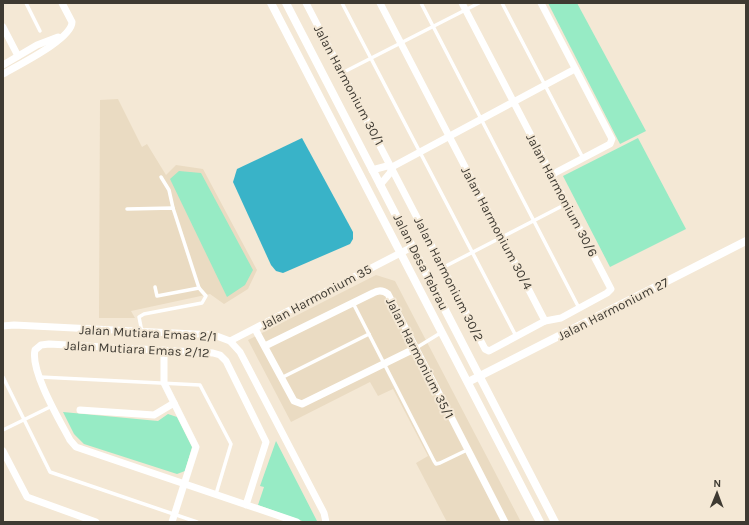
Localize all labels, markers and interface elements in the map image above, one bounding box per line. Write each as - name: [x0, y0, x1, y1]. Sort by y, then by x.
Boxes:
- street label: Jalan Harmonium 30/1: [311, 22, 387, 148]
- street label: Jalan Harmonium 30/6: [523, 131, 601, 259]
- street label: Jalan Harmonium 30/4: [458, 164, 536, 292]
- street label: Jalan Desa Tebrau: [390, 211, 452, 313]
- street label: Jalan Harmonium 30/2: [411, 214, 487, 344]
- street label: Jalan Harmonium 35: [258, 261, 374, 333]
- street label: Jalan Harmonium 27: [555, 275, 671, 343]
- street label: Jalan Harmonium 35/1: [383, 295, 457, 421]
- street label: Jalan Mutiara Emas 2/1: [79, 322, 217, 344]
- street label: Jalan Mutiara Emas 2/12: [64, 338, 210, 360]
- north arrow: [697, 473, 737, 513]
- text: N: [713, 477, 721, 490]

